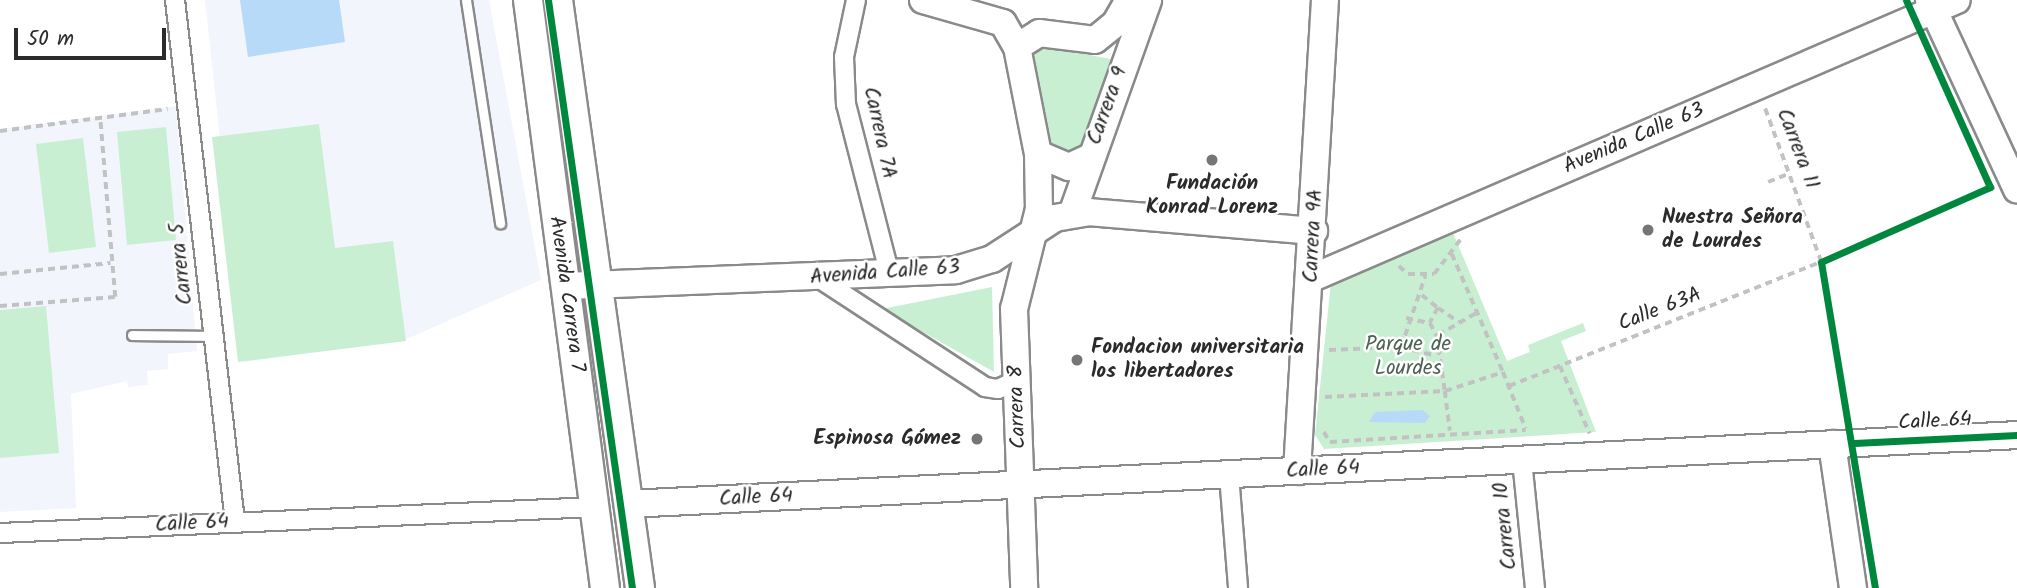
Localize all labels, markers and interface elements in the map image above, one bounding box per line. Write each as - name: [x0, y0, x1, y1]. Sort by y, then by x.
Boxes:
- scale bar: [18, 14, 170, 58]
- text: 50 m: [27, 23, 74, 56]
- street label: Carrera 9: [1082, 64, 1134, 148]
- street label: Carrera 7A: [857, 85, 901, 181]
- street label: Avenida Calle 63: [1560, 98, 1708, 180]
- street label: Carrera 11: [1770, 105, 1824, 193]
- marker: Fundación Konrad Lorenz: [1204, 152, 1220, 168]
- place label: Fundación Konrad Lorenz: [1146, 171, 1278, 221]
- street label: Carrera 9A: [1299, 188, 1329, 284]
- place label: Nuestra Señora de Lourdes: [1662, 205, 1803, 255]
- street label: Avenida Carrera 7: [543, 215, 589, 373]
- street label: Carrera 5: [165, 222, 199, 306]
- marker: Nuestra Señora de Lourdes: [1640, 222, 1656, 238]
- street label: Avenida Calle 63: [809, 255, 961, 291]
- street label: Calle 63A: [1615, 283, 1705, 337]
- park label: Parque de Lourdes: [1365, 332, 1451, 382]
- place label: Fondacion universitaria los libertadores: [1091, 335, 1304, 385]
- marker: Fondacion universitaria los libertadores: [1069, 352, 1085, 368]
- street label: Carrera 8: [1004, 365, 1032, 449]
- street label: Calle 64: [1897, 407, 1973, 437]
- place label: Espinosa Gómez: [813, 426, 961, 452]
- marker: Espinosa Gómez: [967, 429, 987, 449]
- street label: Calle 64: [1285, 455, 1361, 485]
- street label: Carrera 10: [1489, 481, 1523, 571]
- street label: Calle 64: [718, 483, 794, 513]
- street label: Calle 64: [154, 509, 230, 539]

